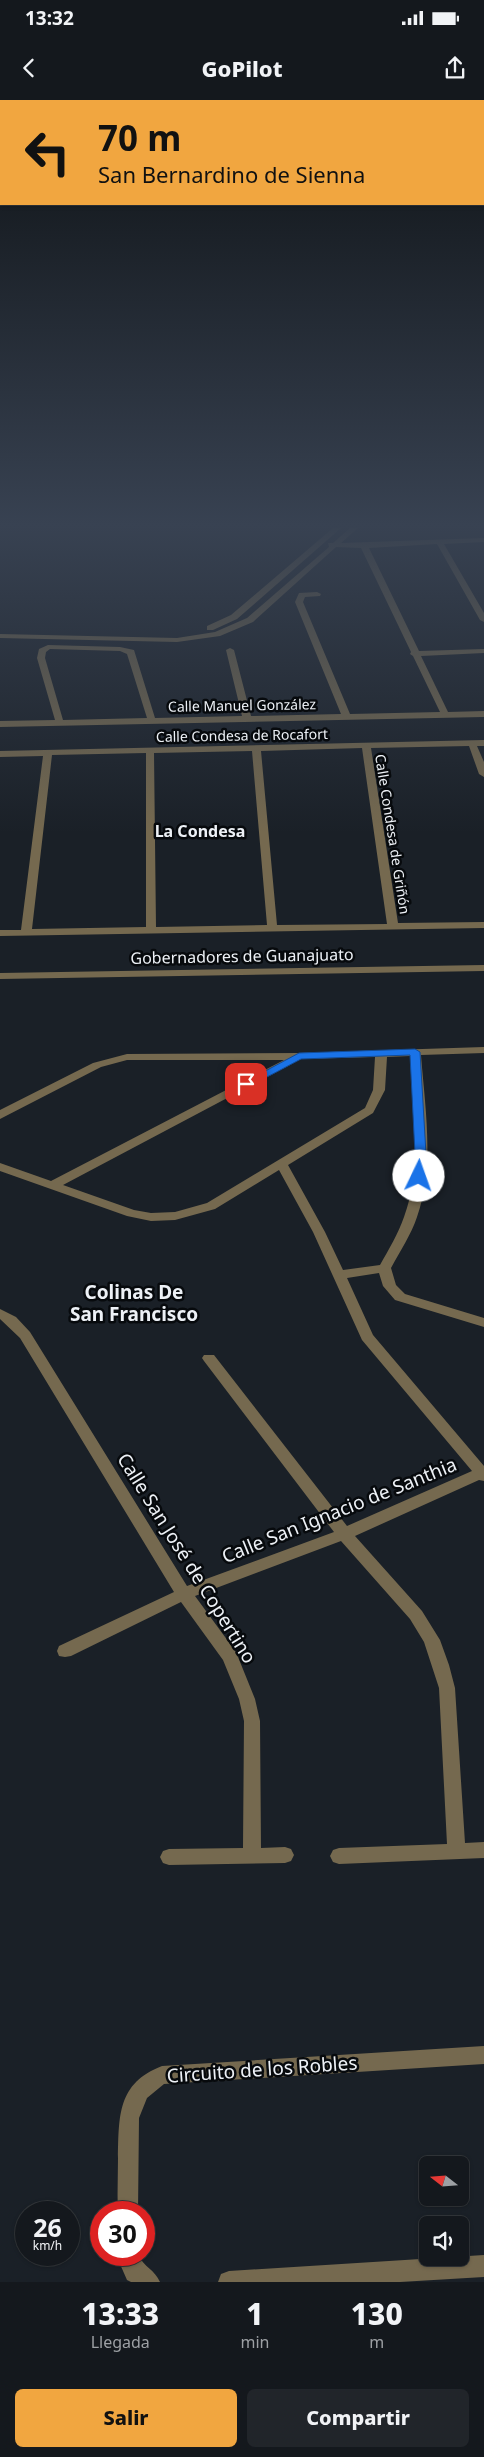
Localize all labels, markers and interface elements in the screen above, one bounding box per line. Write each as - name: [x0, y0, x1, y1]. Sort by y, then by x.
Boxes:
- text: 13:32: [25, 5, 74, 31]
- text: GoPilot: [201, 53, 283, 83]
- icon: back: [15, 54, 43, 82]
- icon: share: [441, 54, 469, 82]
- text: 70 m: [98, 114, 181, 161]
- icon: left: [15, 120, 80, 185]
- text: San Bernardino de Sienna: [98, 159, 365, 189]
- street label: Calle Manuel González: [168, 694, 317, 716]
- street label: Calle Condesa de Rocafort: [156, 724, 328, 746]
- street label: Calle Condesa de Griñón: [371, 753, 415, 915]
- district label: La Condesa: [155, 820, 245, 842]
- street label: Gobernadores de Guanajuato: [130, 943, 354, 969]
- pin: [225, 1063, 267, 1105]
- icon: arrive: [232, 1070, 260, 1098]
- position arrow: [392, 1149, 444, 1201]
- district label: Colinas De San Francisco: [70, 1279, 198, 1327]
- street label: Calle San José de Copertino: [111, 1448, 263, 1668]
- street label: Calle San Ignacio de Santhia: [218, 1451, 460, 1569]
- street label: Circuito de los Robles: [166, 2049, 358, 2089]
- north arrow: [419, 2156, 469, 2206]
- map controls: [419, 2156, 469, 2266]
- speed limit sign: 30: [90, 2201, 155, 2266]
- text: 26: [33, 2210, 62, 2244]
- button: sound: [419, 2216, 469, 2266]
- text: km/h: [33, 2237, 62, 2254]
- text: 13:33: [81, 2293, 159, 2334]
- text: 1: [246, 2293, 264, 2334]
- text: 130: [351, 2293, 403, 2334]
- text: Llegada: [91, 2331, 150, 2353]
- text: min: [240, 2331, 269, 2353]
- text: m: [369, 2331, 384, 2353]
- button: Salir: [15, 2389, 237, 2447]
- button: Compartir: [247, 2389, 469, 2447]

